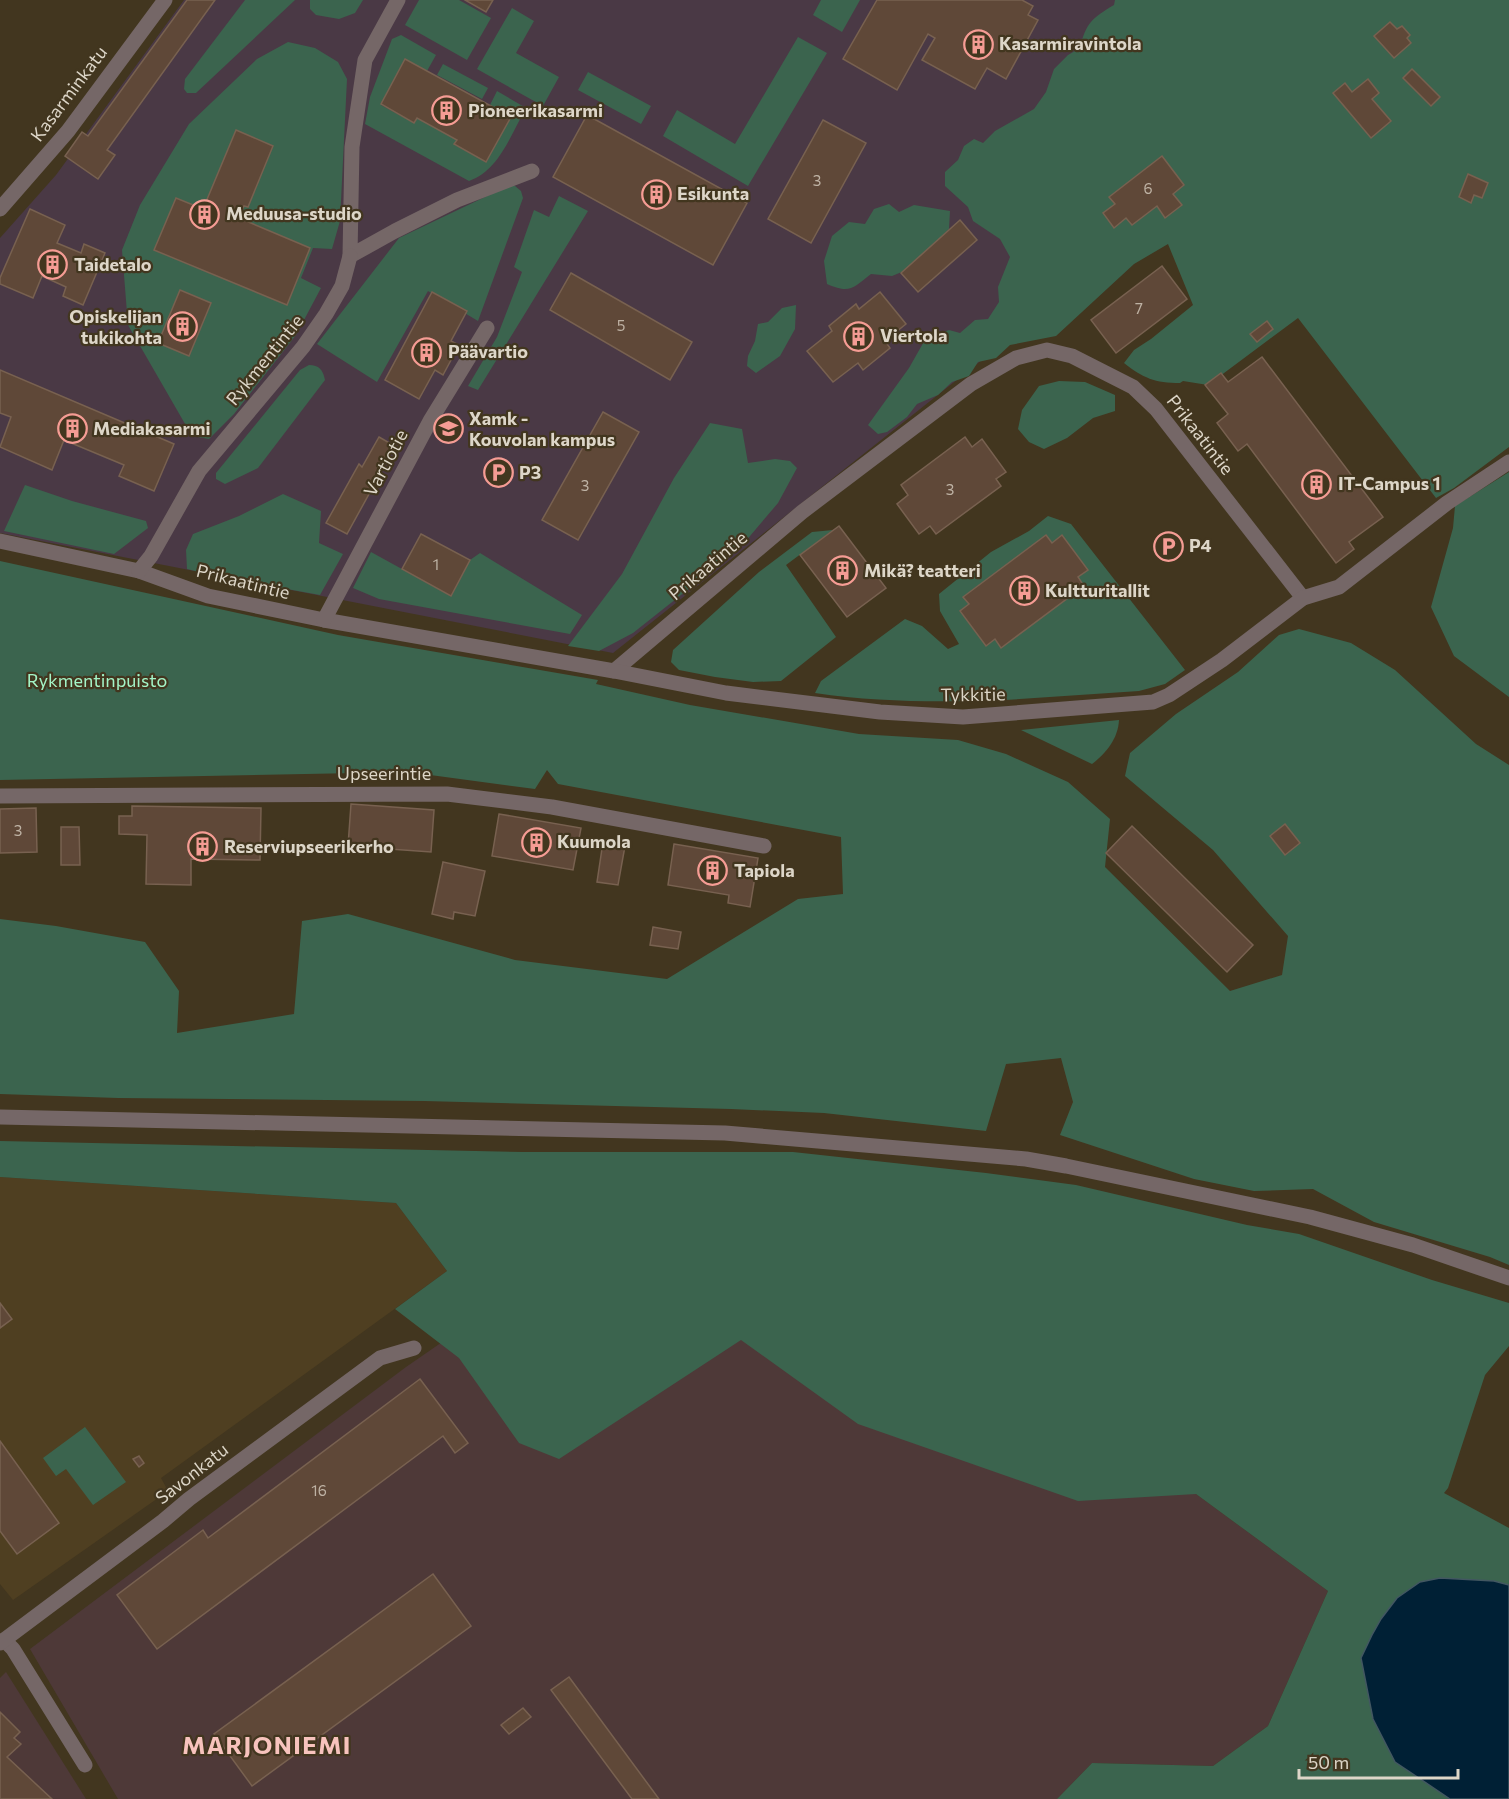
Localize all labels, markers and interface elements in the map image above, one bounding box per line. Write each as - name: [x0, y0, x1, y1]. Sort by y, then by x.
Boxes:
- building icon: Kasarmiravintola: [962, 28, 994, 60]
- place label: Kasarmiravintola: [999, 32, 1141, 54]
- street label: Kasarminkatu: [25, 41, 111, 145]
- building icon: Pioneerikasarmi: [431, 95, 463, 127]
- place label: Pioneerikasarmi: [468, 99, 603, 121]
- house number: 3: [813, 171, 821, 189]
- building icon: Esikunta: [640, 178, 672, 210]
- house number: 6: [1143, 179, 1153, 197]
- place label: Esikunta: [677, 182, 749, 204]
- building icon: Meduusa-studio: [189, 198, 221, 230]
- place label: Meduusa-studio: [226, 202, 362, 224]
- building icon: Taidetalo: [37, 249, 69, 281]
- place label: Taidetalo: [74, 253, 152, 275]
- house number: 7: [1135, 299, 1143, 317]
- place label: Opiskelijan tukikohta: [69, 305, 162, 348]
- street label: Rykmentintie: [221, 310, 307, 409]
- building icon: Opiskelijan tukikohta: [167, 311, 199, 343]
- house number: 5: [617, 316, 625, 334]
- building icon: Viertola: [843, 320, 875, 352]
- place label: Viertola: [880, 324, 947, 346]
- building icon: Päävartio: [411, 336, 443, 368]
- place label: Päävartio: [448, 340, 528, 362]
- street label: Prikaatintie: [1163, 390, 1239, 479]
- place label: Xamk - Kouvolan kampus: [469, 407, 615, 450]
- building icon: Mediakasarmi: [56, 413, 88, 445]
- school or university icon: Xamk - Kouvolan kampus: [432, 413, 464, 445]
- place label: Mediakasarmi: [93, 417, 211, 439]
- street label: Vartiotie: [358, 426, 412, 500]
- parking icon: P3: [482, 457, 514, 489]
- place label: P3: [519, 461, 541, 483]
- building icon: IT-Campus 1: [1301, 468, 1333, 500]
- place label: IT-Campus 1: [1338, 472, 1441, 494]
- house number: 3: [581, 476, 589, 494]
- house number: 3: [946, 480, 954, 498]
- street label: Prikaatintie: [664, 526, 751, 604]
- parking icon: P4: [1152, 530, 1184, 562]
- place label: P4: [1189, 534, 1211, 556]
- house number: 1: [433, 555, 439, 573]
- building icon: Mikä? teatteri: [827, 555, 859, 587]
- street label: Prikaatintie: [194, 559, 292, 603]
- place label: Mikä? teatteri: [864, 559, 981, 581]
- building icon: Kultturitallit: [1008, 575, 1040, 607]
- place label: Kultturitallit: [1045, 579, 1150, 601]
- park label: Rykmentinpuisto: [27, 669, 167, 691]
- street label: Tykkitie: [940, 682, 1006, 706]
- street label: Upseerintie: [337, 762, 431, 784]
- house number: 3: [14, 821, 22, 839]
- building icon: Kuumola: [520, 826, 552, 858]
- place label: Kuumola: [557, 830, 631, 852]
- building icon: Reserviupseerikerho: [187, 831, 219, 863]
- place label: Reserviupseerikerho: [224, 835, 394, 857]
- building icon: Tapiola: [697, 855, 729, 887]
- place label: Tapiola: [734, 859, 795, 881]
- street label: Savonkatu: [151, 1438, 232, 1508]
- house number: 16: [311, 1481, 327, 1499]
- district label: MARJONIEMI: [182, 1730, 352, 1759]
- scale bar: [1299, 1742, 1458, 1780]
- text: 50 m: [1308, 1751, 1349, 1773]

